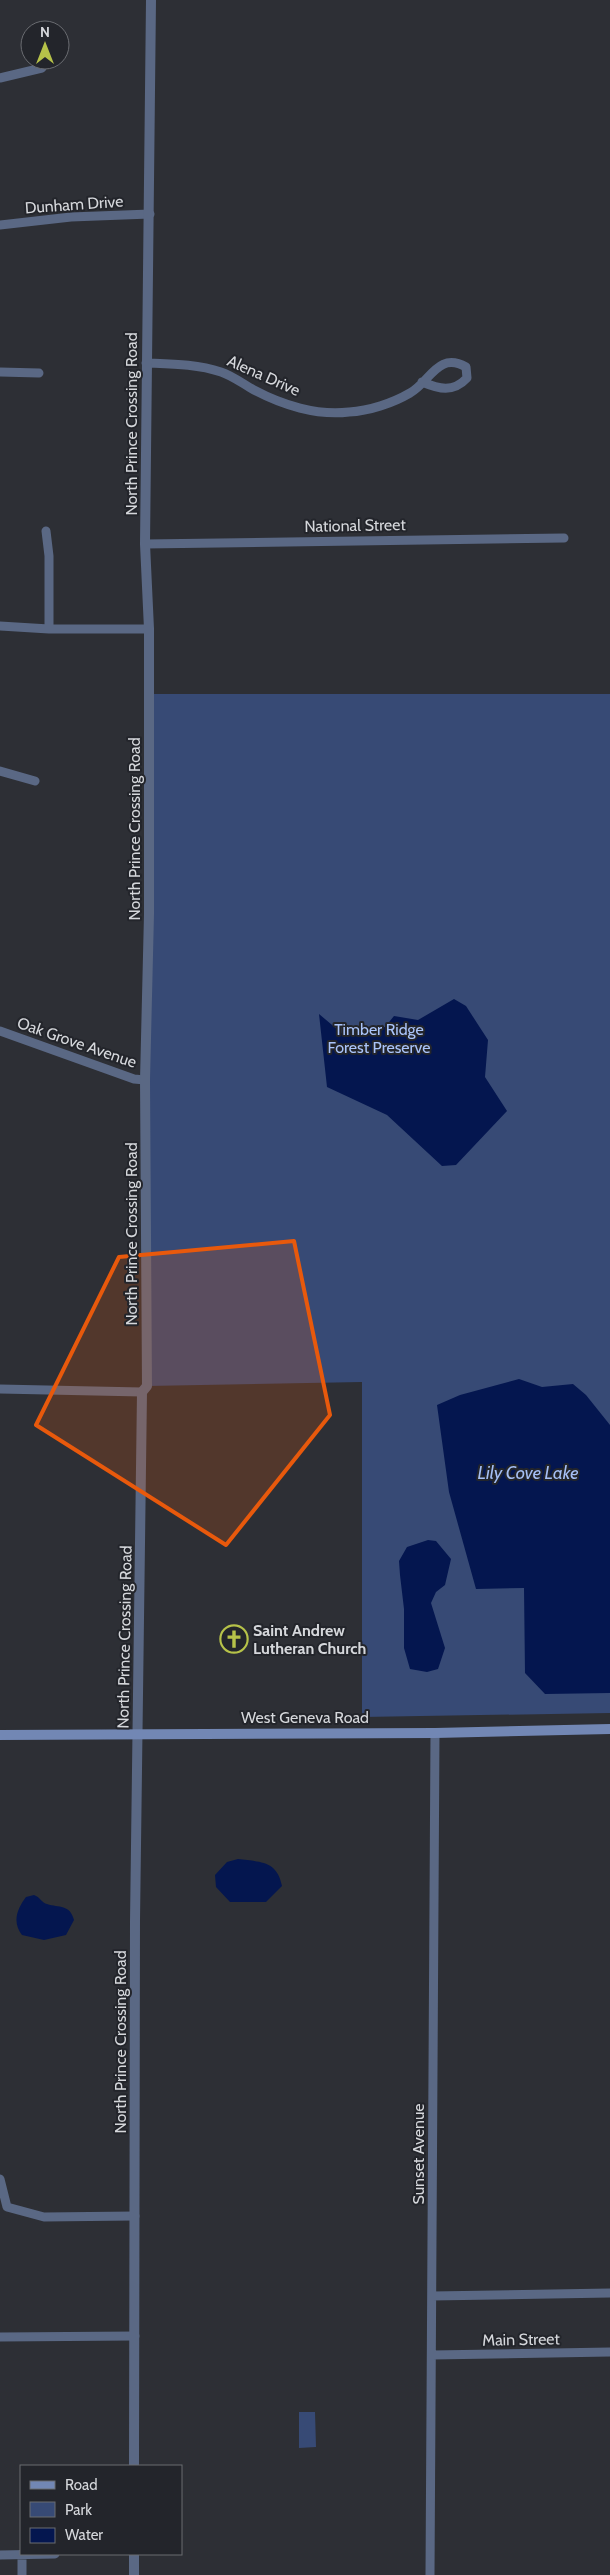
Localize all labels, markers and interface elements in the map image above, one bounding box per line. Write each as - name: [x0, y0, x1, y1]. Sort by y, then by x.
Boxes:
- north arrow: [20, 20, 70, 70]
- text: N: [40, 23, 50, 41]
- street label: Dunham Drive: [24, 192, 124, 217]
- street label: North Prince Crossing Road: [122, 332, 141, 516]
- street label: Alena Drive: [224, 351, 303, 400]
- street label: National Street: [304, 515, 406, 536]
- street label: North Prince Crossing Road: [125, 737, 144, 921]
- street label: Oak Grove Avenue: [15, 1013, 139, 1072]
- park label: Timber Ridge Forest Preserve: [328, 1020, 430, 1057]
- street label: North Prince Crossing Road: [122, 1142, 141, 1326]
- water label: Lily Cove Lake: [478, 1462, 578, 1484]
- street label: North Prince Crossing Road: [113, 1545, 136, 1729]
- place label: Saint Andrew Lutheran Church: [253, 1621, 366, 1658]
- church icon: Saint Andrew Lutheran Church: [219, 1624, 249, 1654]
- street label: West Geneva Road: [241, 1708, 369, 1727]
- street label: North Prince Crossing Road: [111, 1950, 130, 2134]
- street label: Sunset Avenue: [409, 2103, 428, 2205]
- street label: Main Street: [482, 2329, 561, 2350]
- legend: [20, 2465, 182, 2555]
- text: Road: [65, 2476, 98, 2494]
- text: Park: [65, 2501, 92, 2519]
- text: Water: [65, 2526, 103, 2544]

